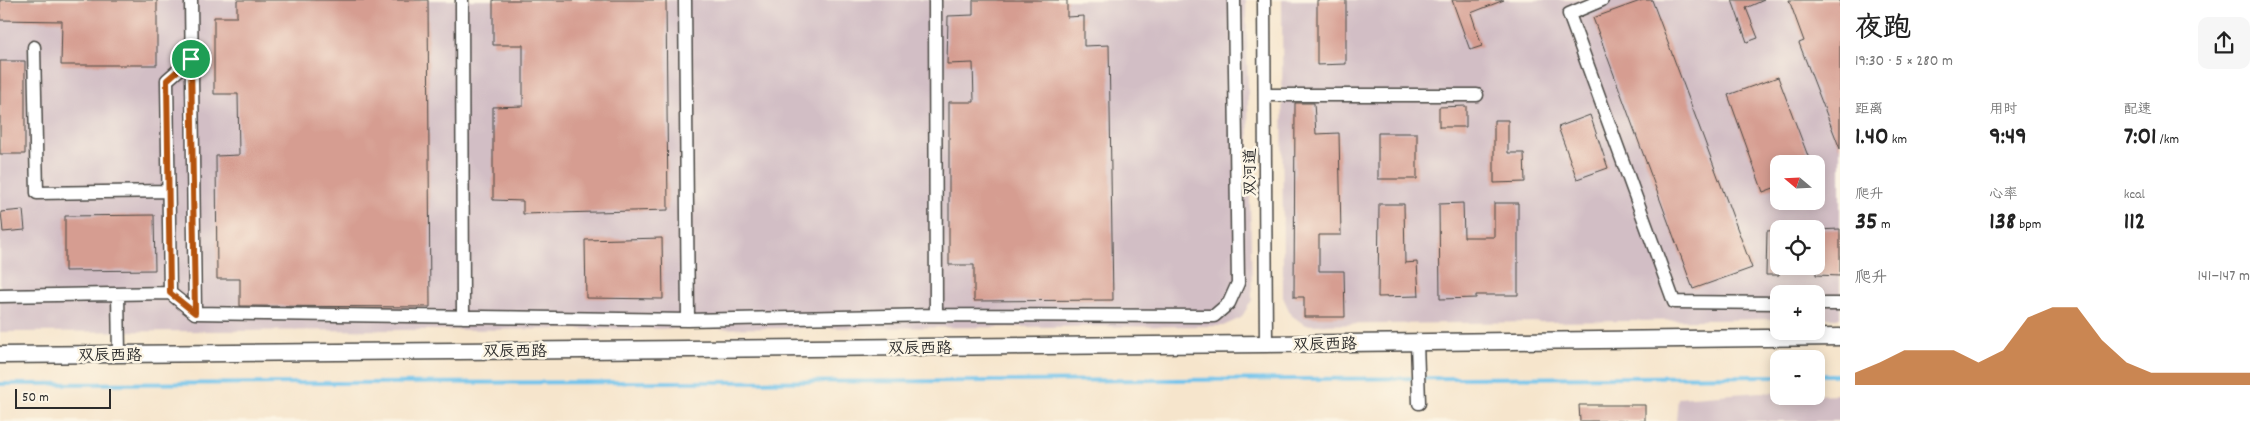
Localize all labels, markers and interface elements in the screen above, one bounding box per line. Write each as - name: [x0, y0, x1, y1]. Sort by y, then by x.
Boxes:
- text: 夜跑: [1855, 11, 1911, 51]
- button: share: [2198, 17, 2250, 69]
- pin: [170, 38, 212, 80]
- icon: arrive: [177, 45, 205, 73]
- text: 19:30 · 5 × 280 m: [1855, 50, 1953, 73]
- text: 距离: [1855, 100, 1883, 120]
- text: 用时: [1989, 100, 2017, 120]
- text: 配速: [2124, 100, 2152, 120]
- text: 1.40: [1855, 120, 1889, 156]
- text: 9:49: [1989, 120, 2027, 156]
- text: 7:01: [2124, 120, 2156, 156]
- text: km: [1889, 130, 1907, 150]
- text: /km: [2156, 130, 2179, 150]
- street label: 双河道: [1240, 148, 1263, 196]
- north arrow: [1770, 155, 1825, 210]
- map controls: [1770, 155, 1825, 405]
- text: 爬升: [1855, 185, 1883, 205]
- text: 心率: [1989, 185, 2017, 205]
- text: kcal: [2124, 185, 2145, 205]
- text: 35: [1855, 205, 1878, 241]
- text: 138: [1989, 205, 2016, 241]
- text: 112: [2124, 205, 2146, 241]
- text: m: [1878, 215, 1891, 235]
- text: bpm: [2016, 215, 2041, 235]
- button: locate: [1770, 220, 1825, 275]
- text: 141–147 m: [2197, 265, 2250, 288]
- text: 爬升: [1855, 267, 1887, 290]
- button: +: [1770, 285, 1825, 340]
- street label: 双辰西路: [1293, 333, 1357, 358]
- street label: 双辰西路: [888, 338, 952, 361]
- street label: 双辰西路: [483, 341, 547, 364]
- street label: 双辰西路: [78, 345, 142, 368]
- button: −: [1770, 350, 1825, 405]
- scale bar: [15, 386, 111, 409]
- text: 50 m: [22, 388, 49, 408]

